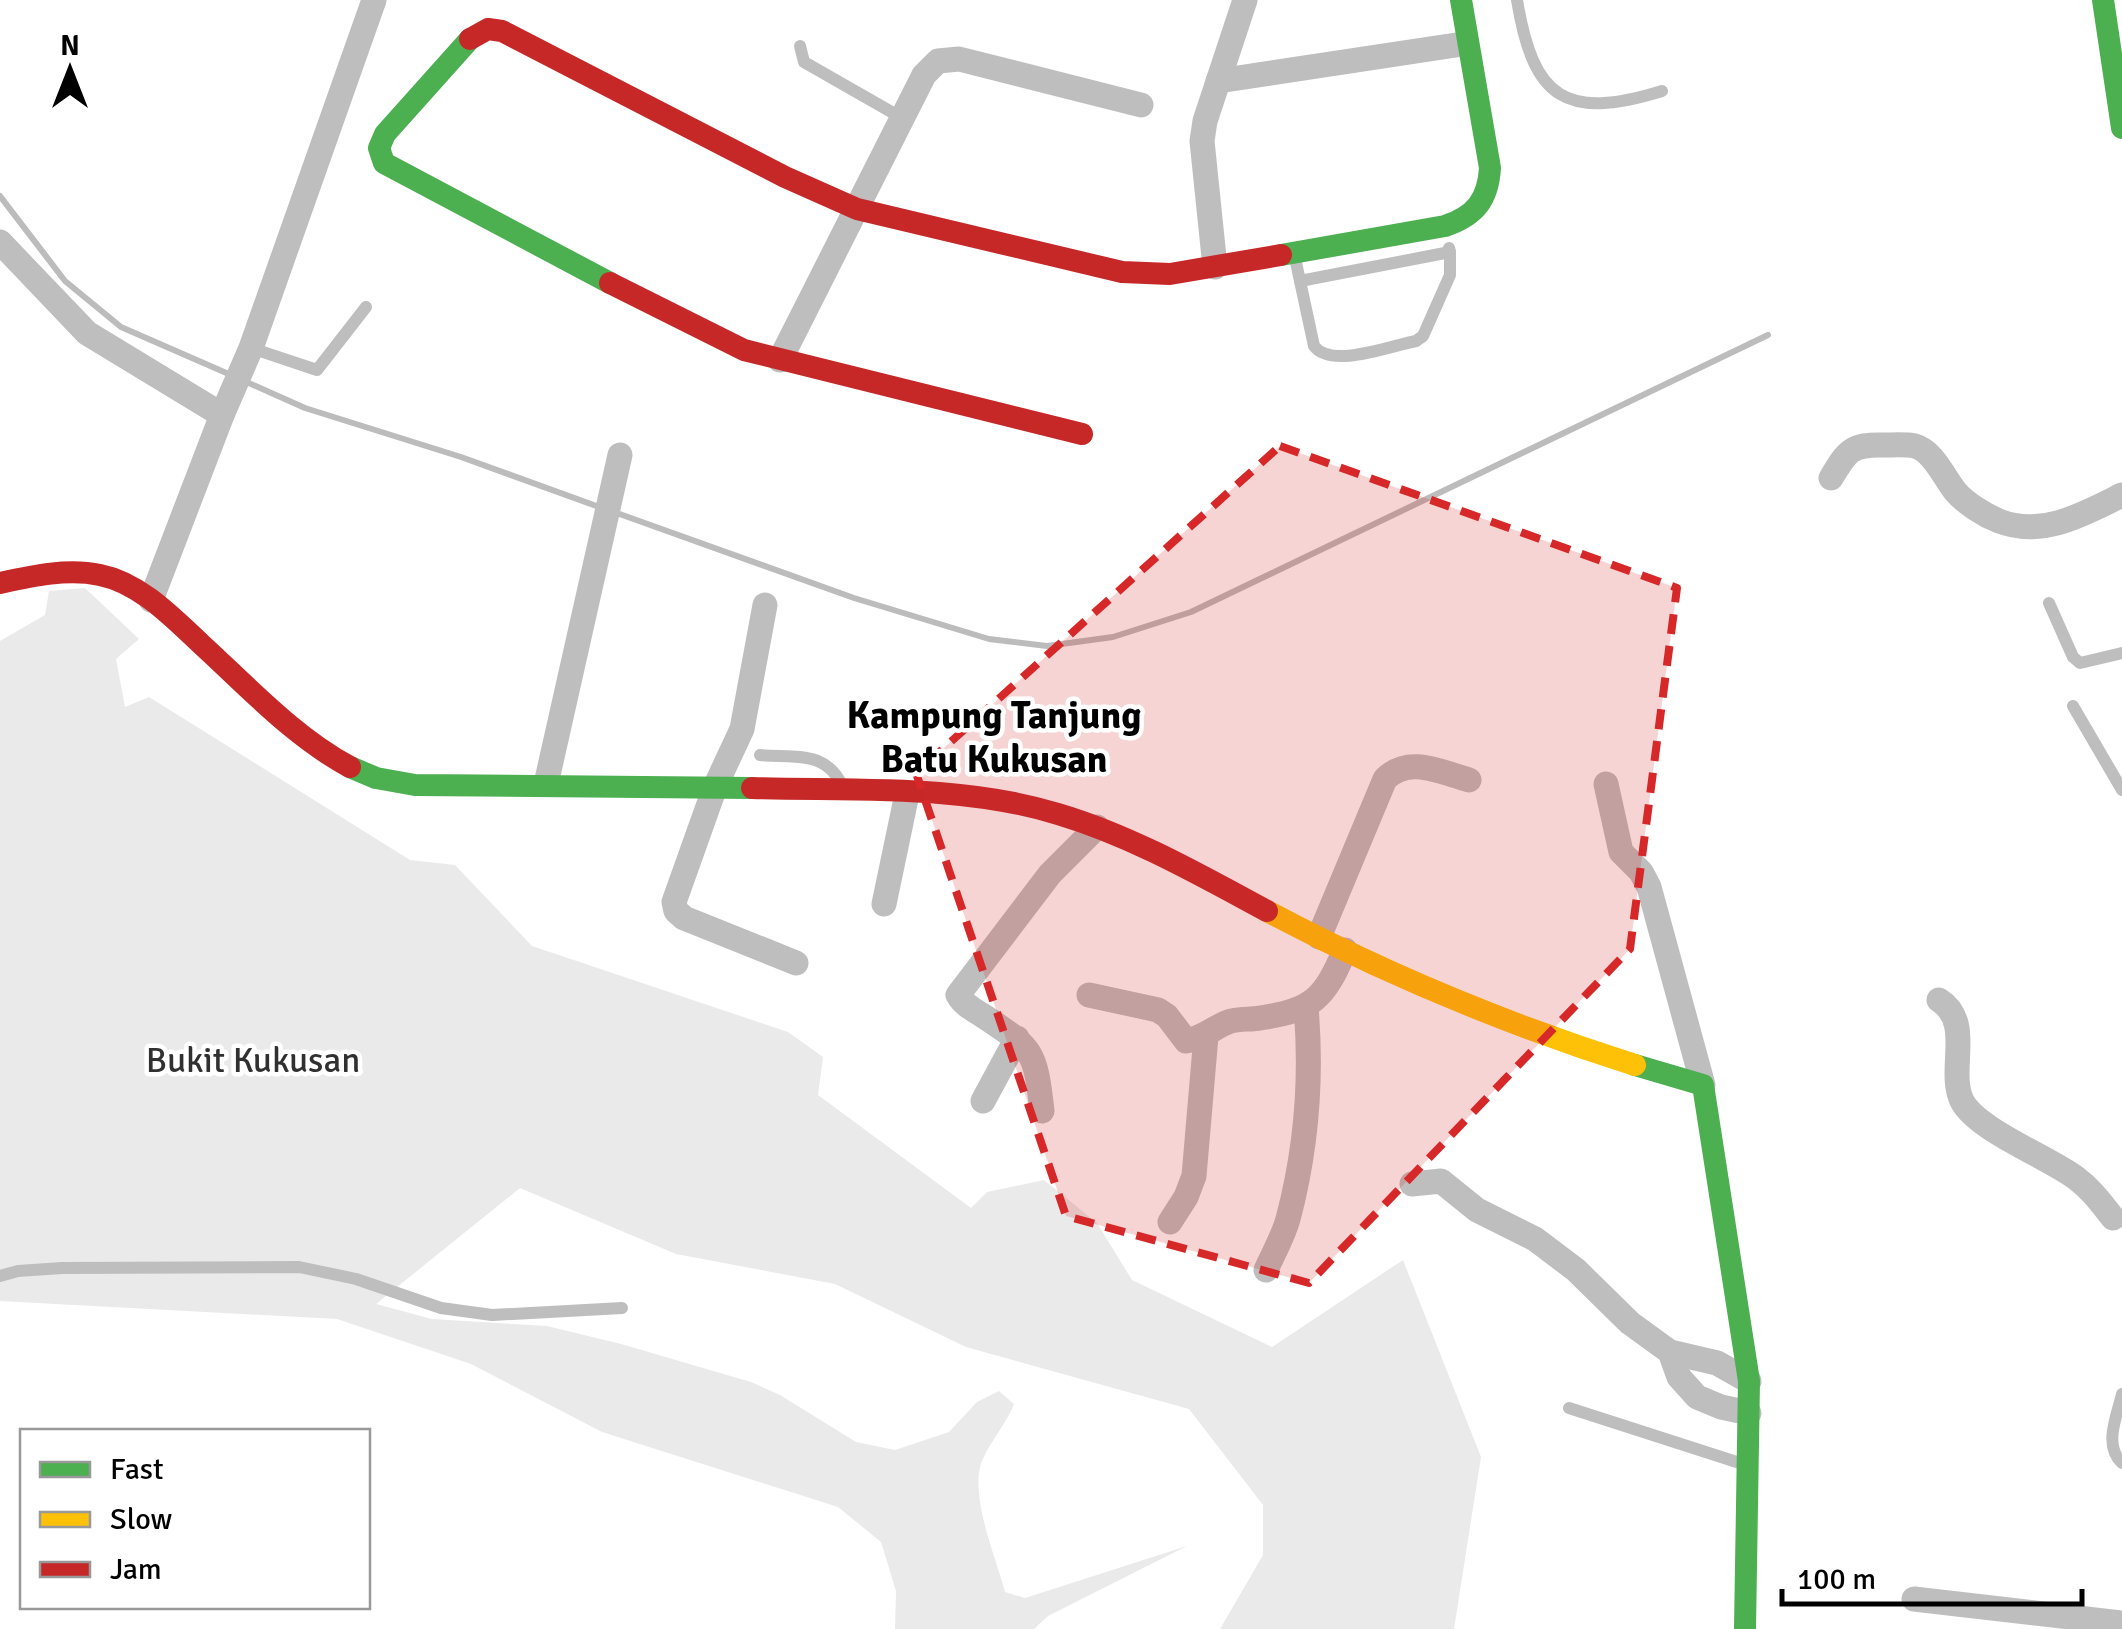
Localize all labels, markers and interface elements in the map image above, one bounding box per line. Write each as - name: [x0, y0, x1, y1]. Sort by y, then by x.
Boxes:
- north arrow: [20, 20, 120, 120]
- text: N: [60, 29, 80, 63]
- district label: Kampung Tanjung Batu Kukusan: [846, 692, 1142, 783]
- park label: Bukit Kukusan: [146, 1039, 360, 1082]
- legend: [20, 1429, 370, 1609]
- text: Fast: [110, 1451, 163, 1488]
- text: Slow: [110, 1501, 172, 1538]
- scale bar: [1782, 1544, 2082, 1606]
- text: Jam: [110, 1551, 162, 1588]
- text: 100 m: [1797, 1561, 1876, 1598]

